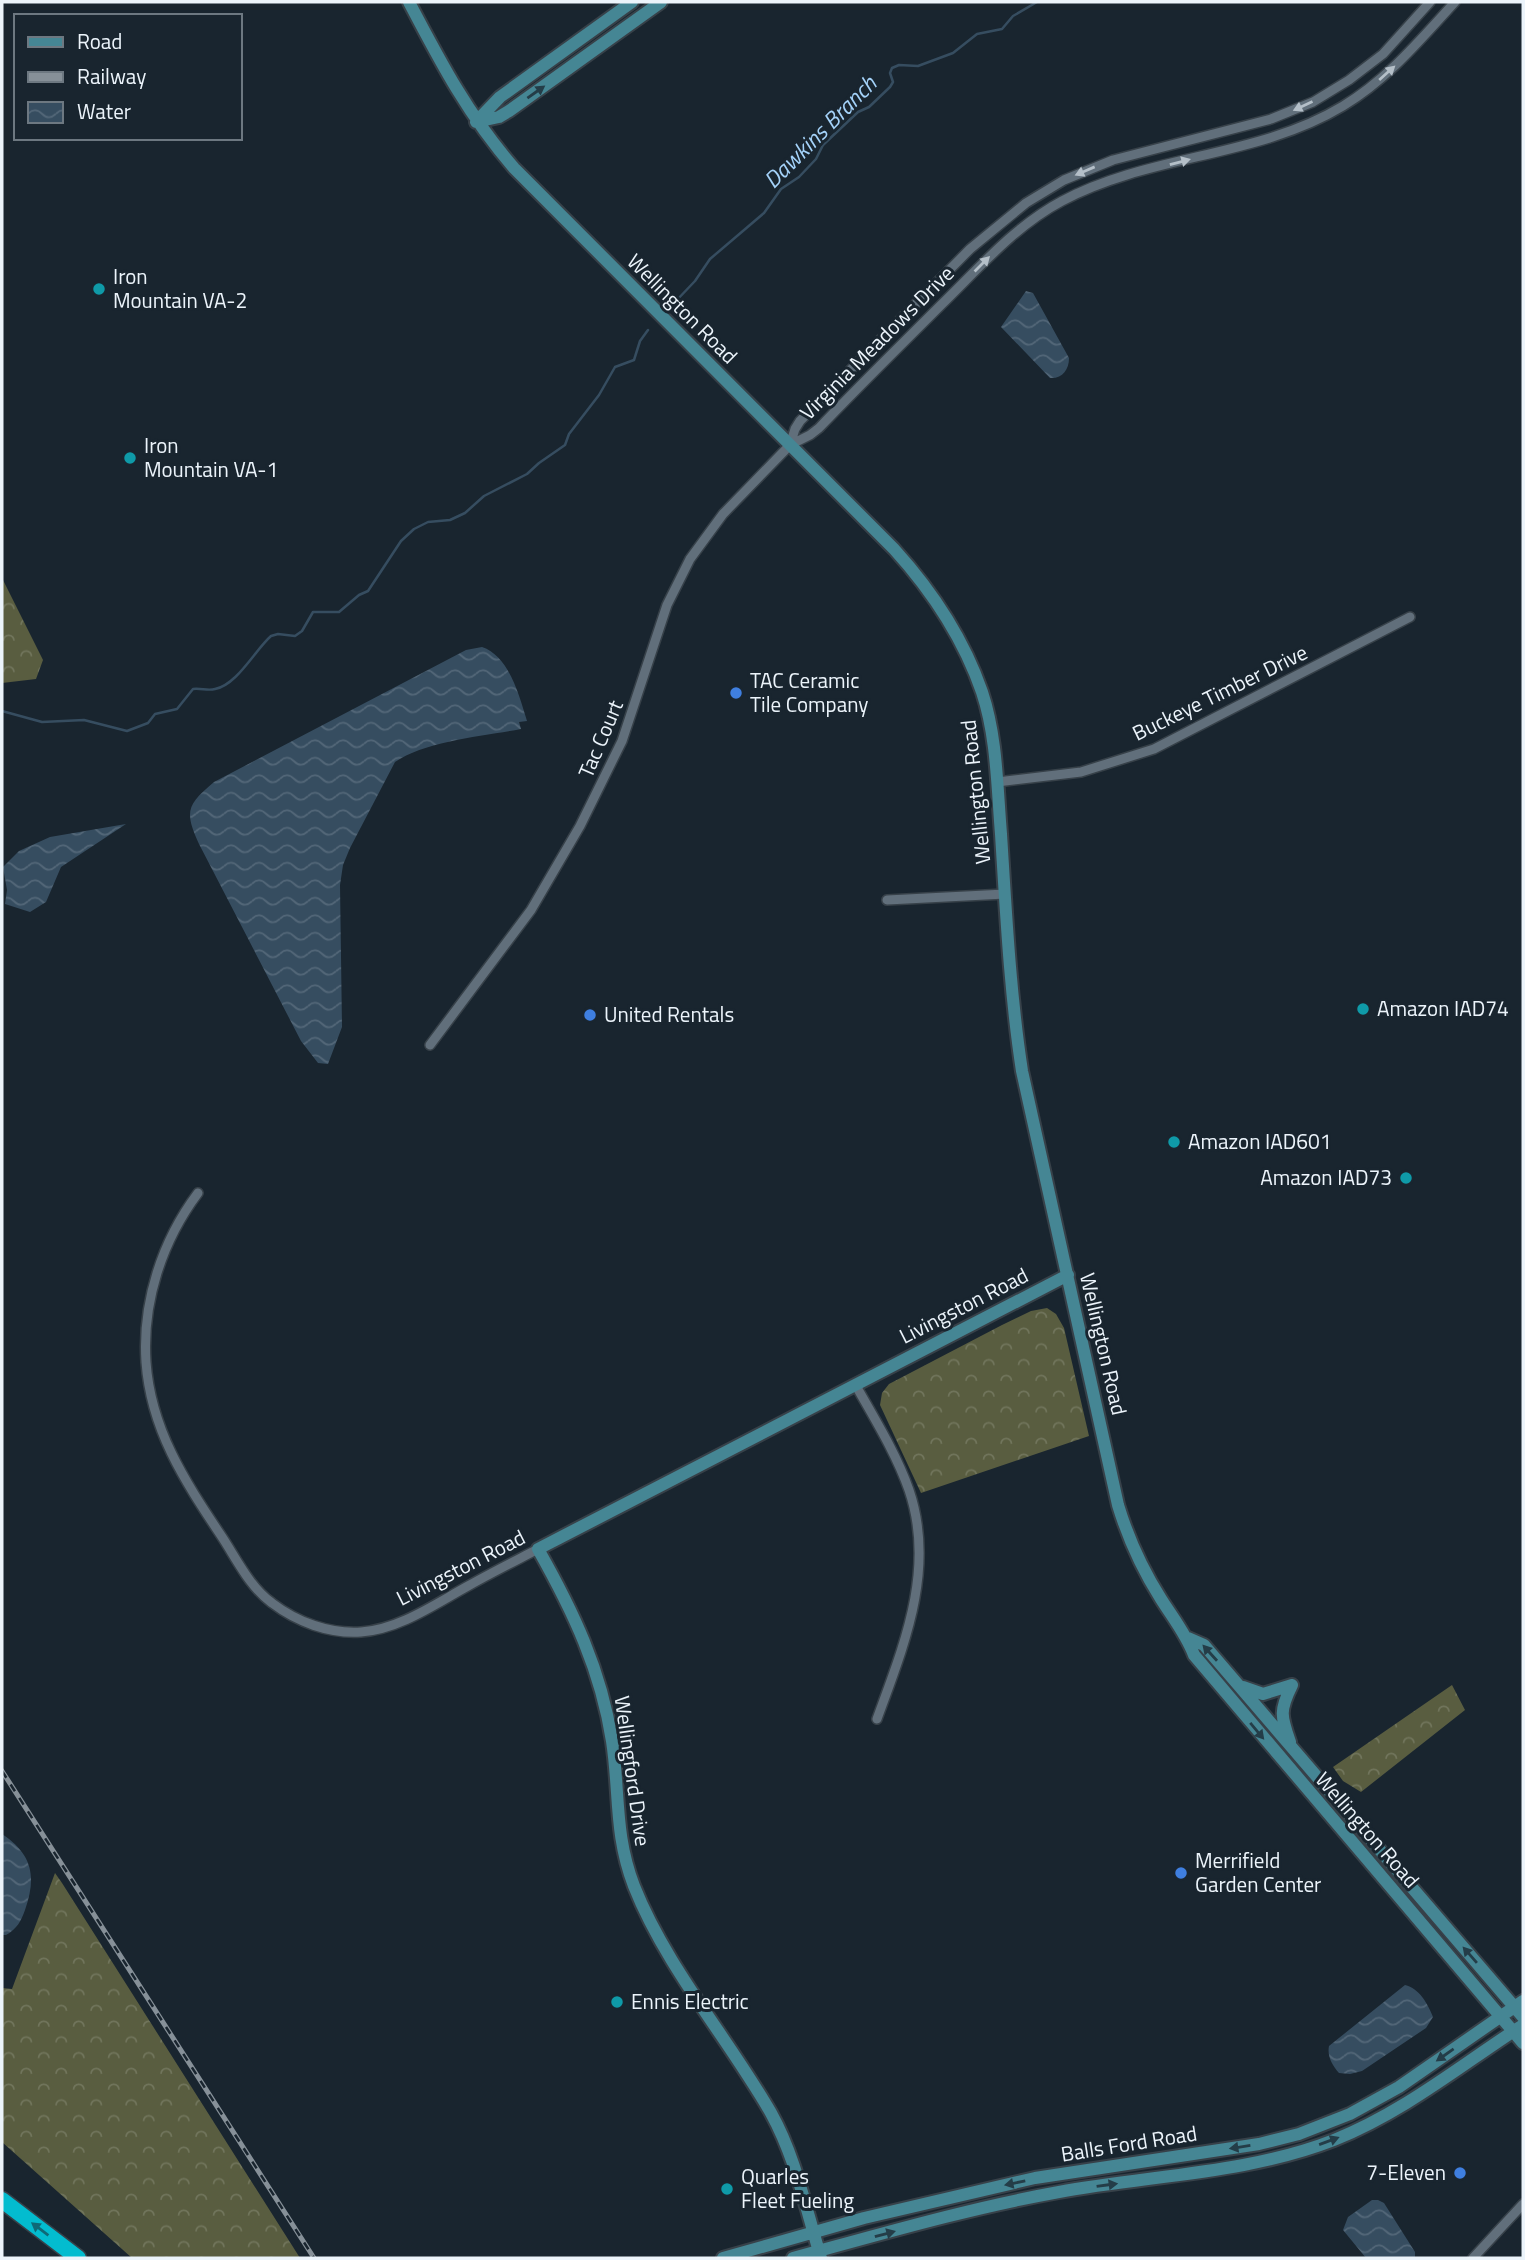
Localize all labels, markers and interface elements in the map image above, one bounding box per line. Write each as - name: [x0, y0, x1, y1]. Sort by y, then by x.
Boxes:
- legend: [14, 14, 242, 140]
- text: Road: [77, 25, 122, 57]
- text: Railway: [77, 60, 146, 92]
- one-way arrow: [1378, 65, 1396, 81]
- water label: Dawkins Branch: [755, 67, 885, 196]
- one-way arrow: [527, 85, 545, 99]
- text: Water: [77, 95, 131, 127]
- one-way arrow: [1292, 101, 1313, 112]
- one-way arrow: [1170, 156, 1191, 166]
- one-way arrow: [1075, 165, 1095, 177]
- street label: Wellington Road: [620, 246, 745, 371]
- one-way arrow: [973, 257, 990, 273]
- street label: Virginia Meadows Drive: [792, 258, 961, 427]
- place label: Iron Mountain VA-2: [113, 260, 247, 316]
- marker: Iron Mountain VA-2: [91, 281, 107, 297]
- place label: Iron Mountain VA-1: [144, 429, 278, 485]
- marker: Iron Mountain VA-1: [122, 450, 138, 466]
- street label: Buckeye Timber Drive: [1127, 636, 1313, 748]
- place label: TAC Ceramic Tile Company: [750, 664, 868, 720]
- marker: TAC Ceramic Tile Company: [728, 685, 744, 701]
- street label: Tac Court: [569, 694, 631, 782]
- street label: Wellington Road: [952, 718, 998, 866]
- place label: Amazon IAD74: [1377, 992, 1509, 1024]
- place label: United Rentals: [604, 998, 734, 1030]
- marker: Amazon IAD74: [1355, 1001, 1371, 1017]
- marker: United Rentals: [582, 1007, 598, 1023]
- place label: Amazon IAD601: [1188, 1125, 1332, 1157]
- marker: Amazon IAD601: [1166, 1134, 1182, 1150]
- place label: Amazon IAD73: [1260, 1161, 1392, 1193]
- marker: Amazon IAD73: [1398, 1170, 1414, 1186]
- street label: Livingston Road: [893, 1259, 1034, 1351]
- street label: Wellington Road: [1072, 1270, 1136, 1418]
- street label: Livingston Road: [390, 1521, 531, 1613]
- one-way arrow: [1203, 1645, 1219, 1662]
- street label: Wellingford Drive: [607, 1694, 659, 1848]
- one-way arrow: [1249, 1722, 1265, 1740]
- street label: Wellington Road: [1308, 1764, 1427, 1895]
- place label: Merrifield Garden Center: [1195, 1844, 1321, 1900]
- marker: Merrifield Garden Center: [1173, 1865, 1189, 1881]
- one-way arrow: [1463, 1947, 1478, 1964]
- place label: Ennis Electric: [631, 1985, 749, 2017]
- marker: Ennis Electric: [609, 1994, 625, 2010]
- one-way arrow: [1436, 2048, 1454, 2062]
- street label: Balls Ford Road: [1058, 2116, 1199, 2170]
- one-way arrow: [1319, 2135, 1340, 2146]
- one-way arrow: [1229, 2141, 1251, 2152]
- place label: 7-Eleven: [1366, 2156, 1446, 2188]
- place label: Quarles Fleet Fueling: [741, 2160, 854, 2216]
- marker: 7-Eleven: [1452, 2165, 1468, 2181]
- one-way arrow: [1004, 2177, 1026, 2188]
- one-way arrow: [1096, 2179, 1118, 2190]
- marker: Quarles Fleet Fueling: [719, 2181, 735, 2197]
- one-way arrow: [31, 2222, 49, 2236]
- one-way arrow: [874, 2228, 896, 2239]

